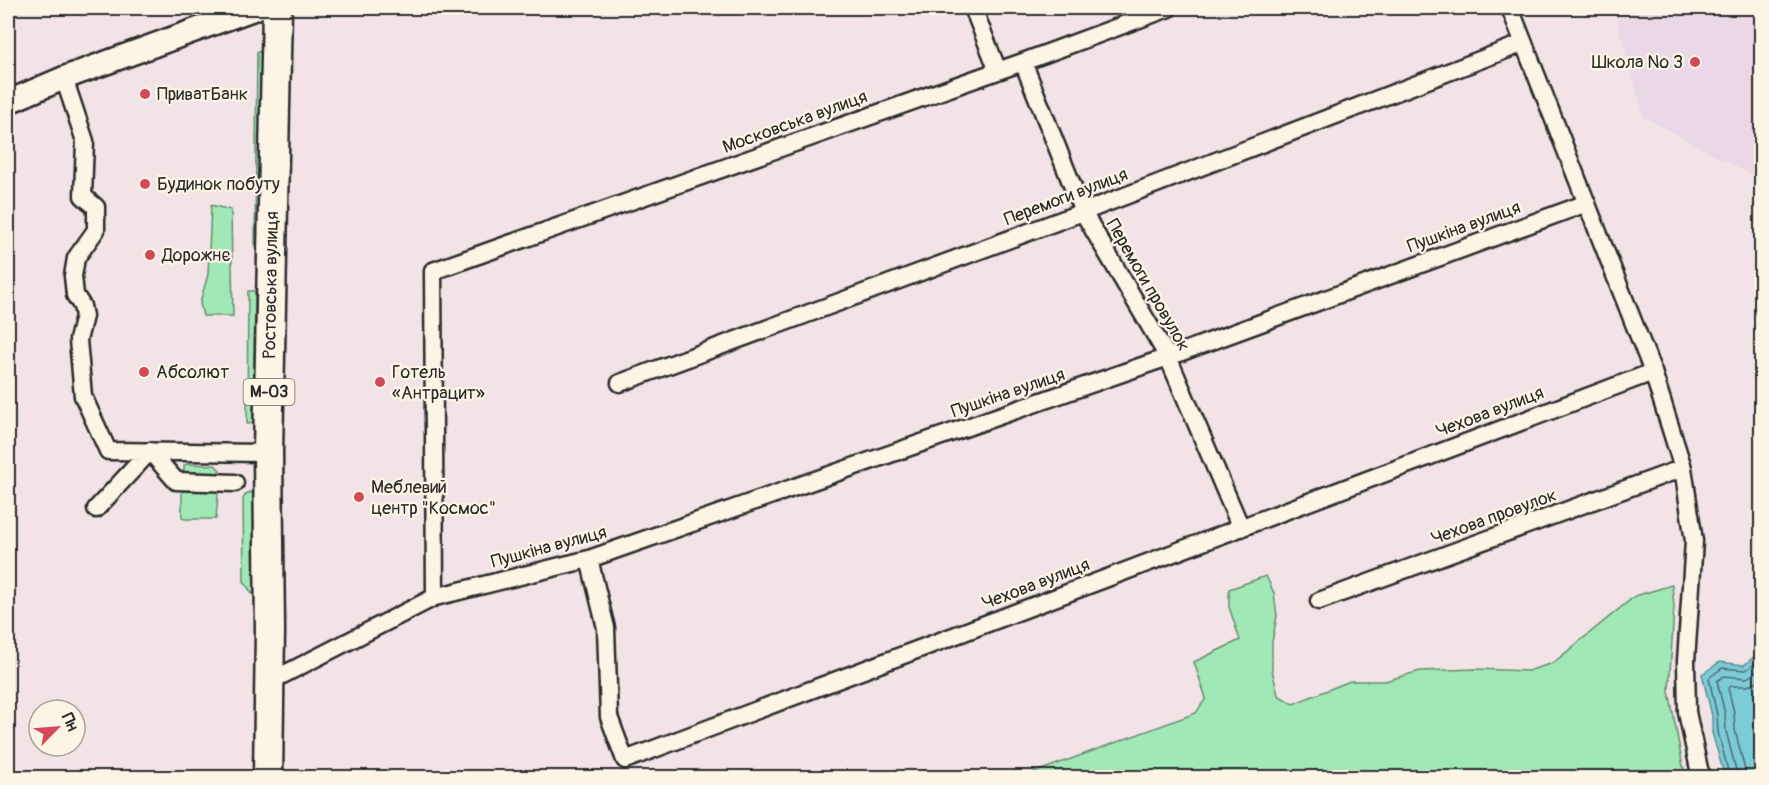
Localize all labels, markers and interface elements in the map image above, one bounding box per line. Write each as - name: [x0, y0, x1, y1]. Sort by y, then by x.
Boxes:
- place label: Школа № 3: [1592, 51, 1683, 74]
- marker: Школа № 3: [1688, 55, 1702, 69]
- place label: ПриватБанк: [157, 83, 248, 106]
- street label: Московська вулиця: [719, 85, 871, 159]
- marker: ПриватБанк: [138, 87, 152, 101]
- street label: Перемоги вулиця: [1001, 163, 1131, 231]
- place label: Будинок побуту: [157, 173, 280, 196]
- marker: Будинок побуту: [138, 177, 152, 191]
- street label: Пушкіна вулиця: [1404, 196, 1524, 258]
- street label: Ростовська вулиця: [258, 211, 284, 359]
- street label: Перемоги провулок: [1101, 215, 1195, 355]
- place label: Дорожнє: [161, 244, 231, 267]
- marker: Дорожнє: [143, 248, 157, 262]
- place label: Абсолют: [156, 361, 229, 384]
- place label: Готель «Антрацит»: [392, 361, 485, 405]
- street label: Пушкіна вулиця: [948, 363, 1068, 423]
- marker: Абсолют: [137, 365, 151, 379]
- marker: Готель «Антрацит»: [373, 375, 387, 389]
- road number: М-03: [244, 379, 294, 405]
- street label: Чехова вулиця: [1433, 381, 1547, 443]
- place label: Меблевий центр "Космос": [371, 476, 496, 520]
- street label: Чехова провулок: [1428, 484, 1560, 550]
- marker: Меблевий центр "Космос": [352, 490, 366, 504]
- street label: Пушкіна вулиця: [489, 521, 609, 573]
- street label: Чехова вулиця: [979, 553, 1093, 615]
- north arrow: [27, 698, 87, 758]
- text: Пн: [57, 710, 82, 734]

